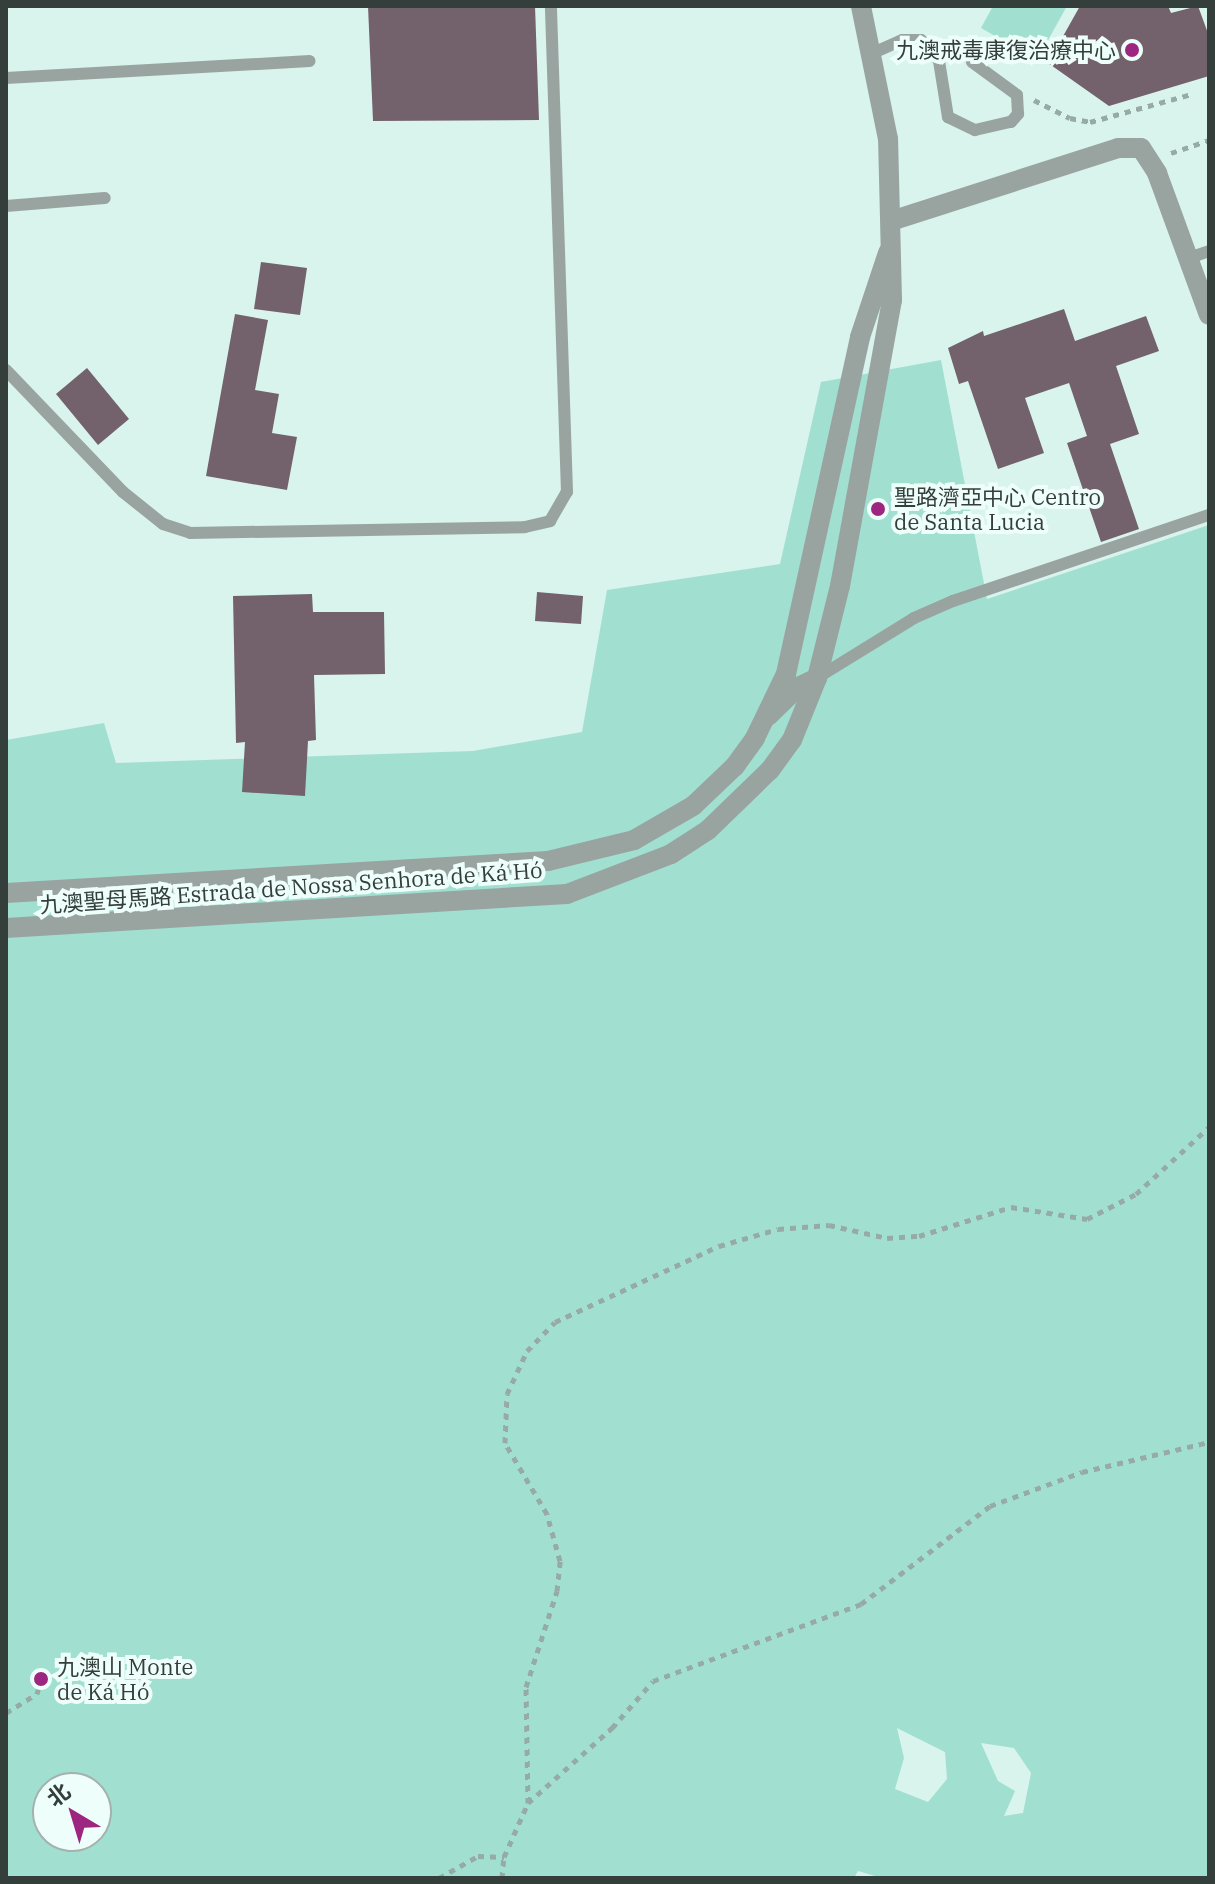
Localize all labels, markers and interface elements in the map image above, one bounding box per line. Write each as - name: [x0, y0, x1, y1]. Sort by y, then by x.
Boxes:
- place label: 九澳戒毒康復治療中心: [896, 37, 1116, 63]
- marker: 九澳戒毒康復治療中心: [1123, 41, 1141, 59]
- place label: 聖路濟亞中心 Centro de Santa Lucia: [894, 483, 1101, 534]
- marker: 聖路濟亞中心 Centro de Santa Lucia: [869, 500, 887, 518]
- street label: 九澳聖母馬路 Estrada de Nossa Senhora de Ká Hó: [39, 856, 543, 918]
- place label: 九澳山 Monte de Ká Hó: [57, 1653, 193, 1704]
- marker: 九澳山 Monte de Ká Hó: [32, 1670, 50, 1688]
- north arrow: [32, 1772, 112, 1852]
- text: 北: [41, 1776, 76, 1812]

